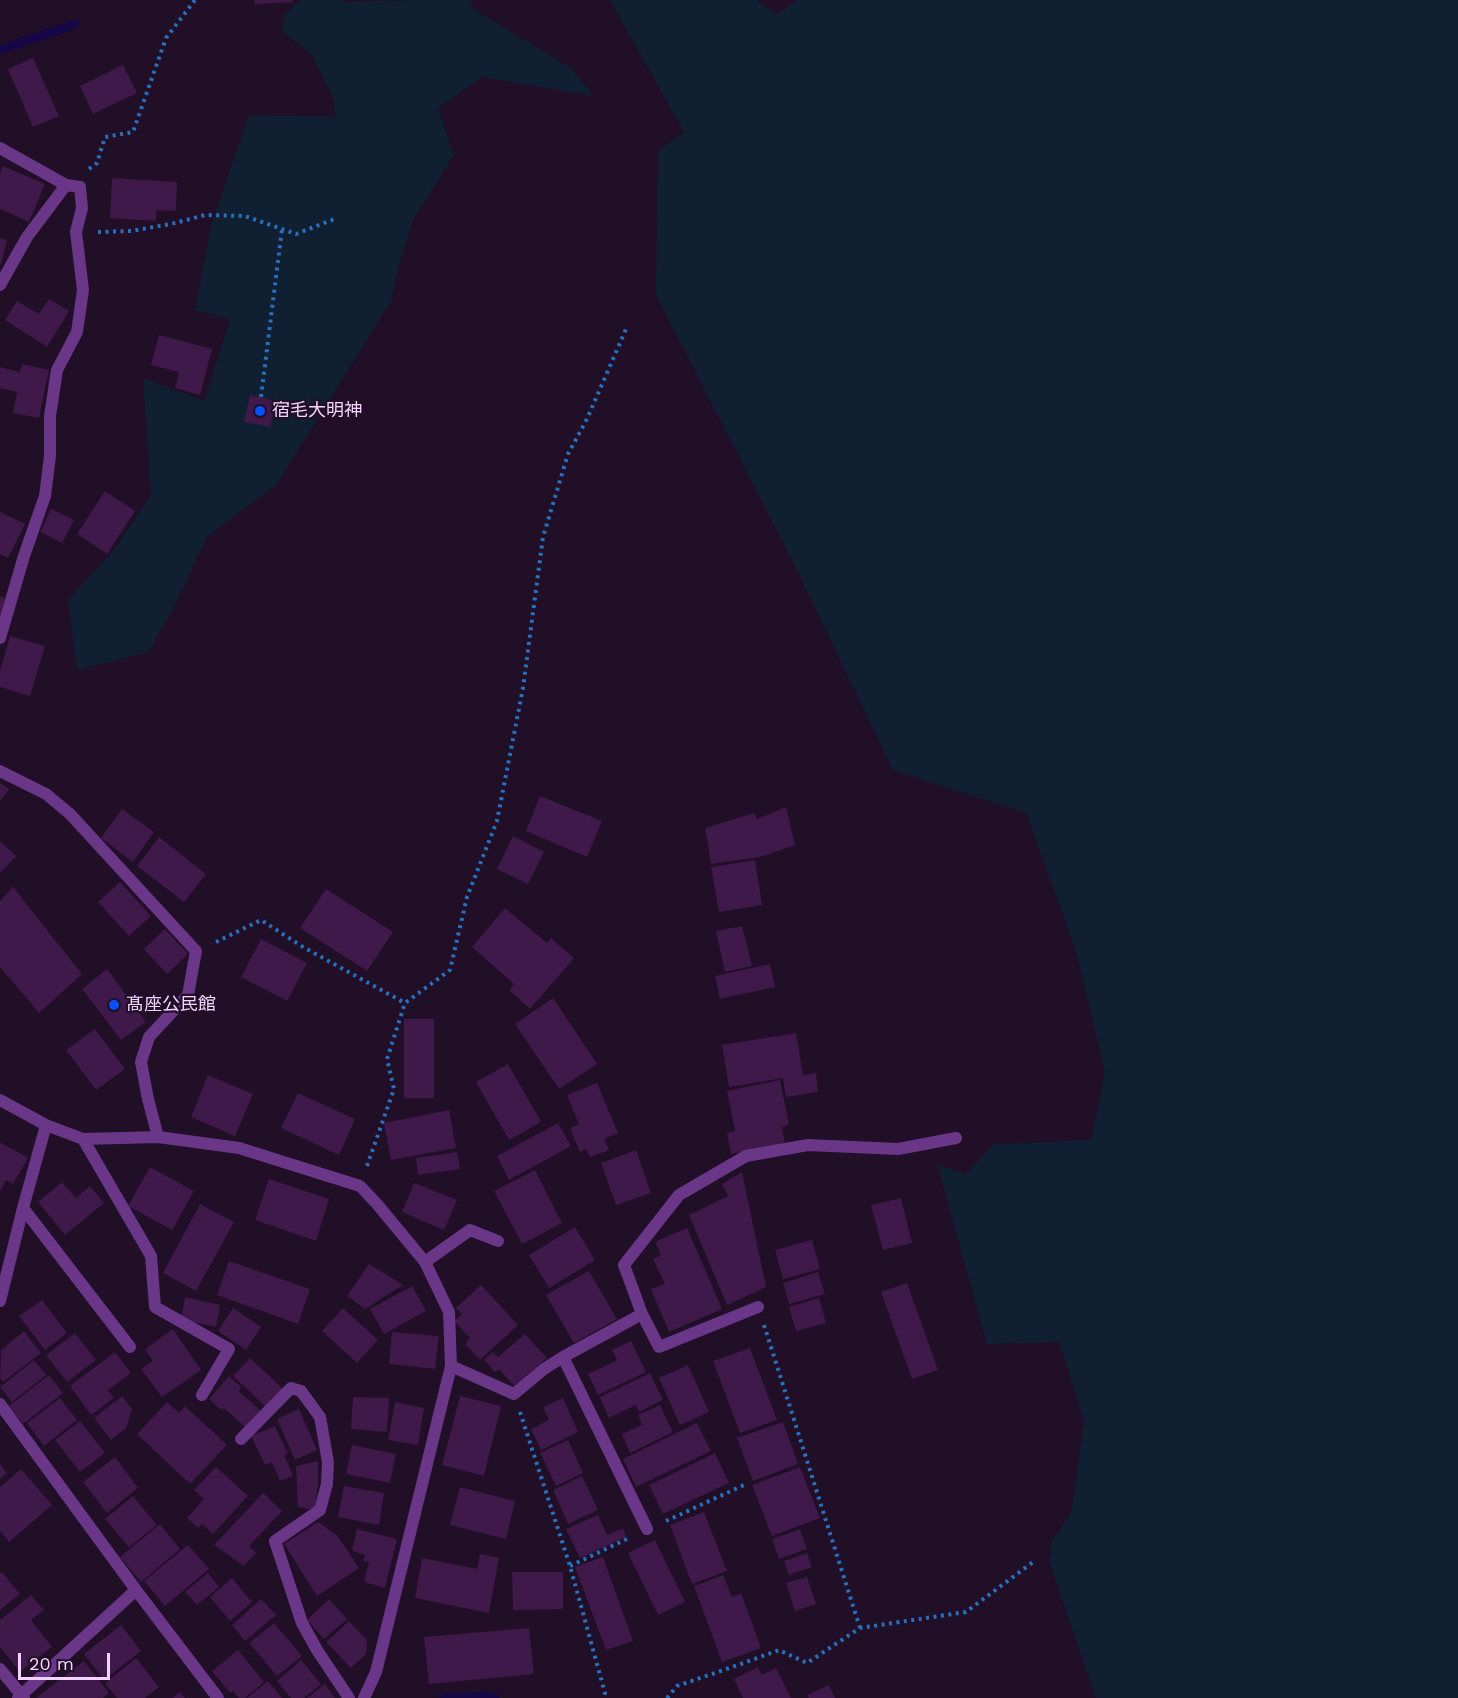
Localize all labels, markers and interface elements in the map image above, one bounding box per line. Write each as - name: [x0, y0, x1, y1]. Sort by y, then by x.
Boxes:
- place label: 宿毛大明神: [272, 400, 362, 422]
- marker: 宿毛大明神: [253, 404, 267, 418]
- place label: 髙座公民館: [126, 994, 216, 1016]
- marker: 髙座公民館: [107, 998, 121, 1012]
- scale bar: [21, 1641, 112, 1679]
- text: 20 m: [29, 1653, 74, 1674]

